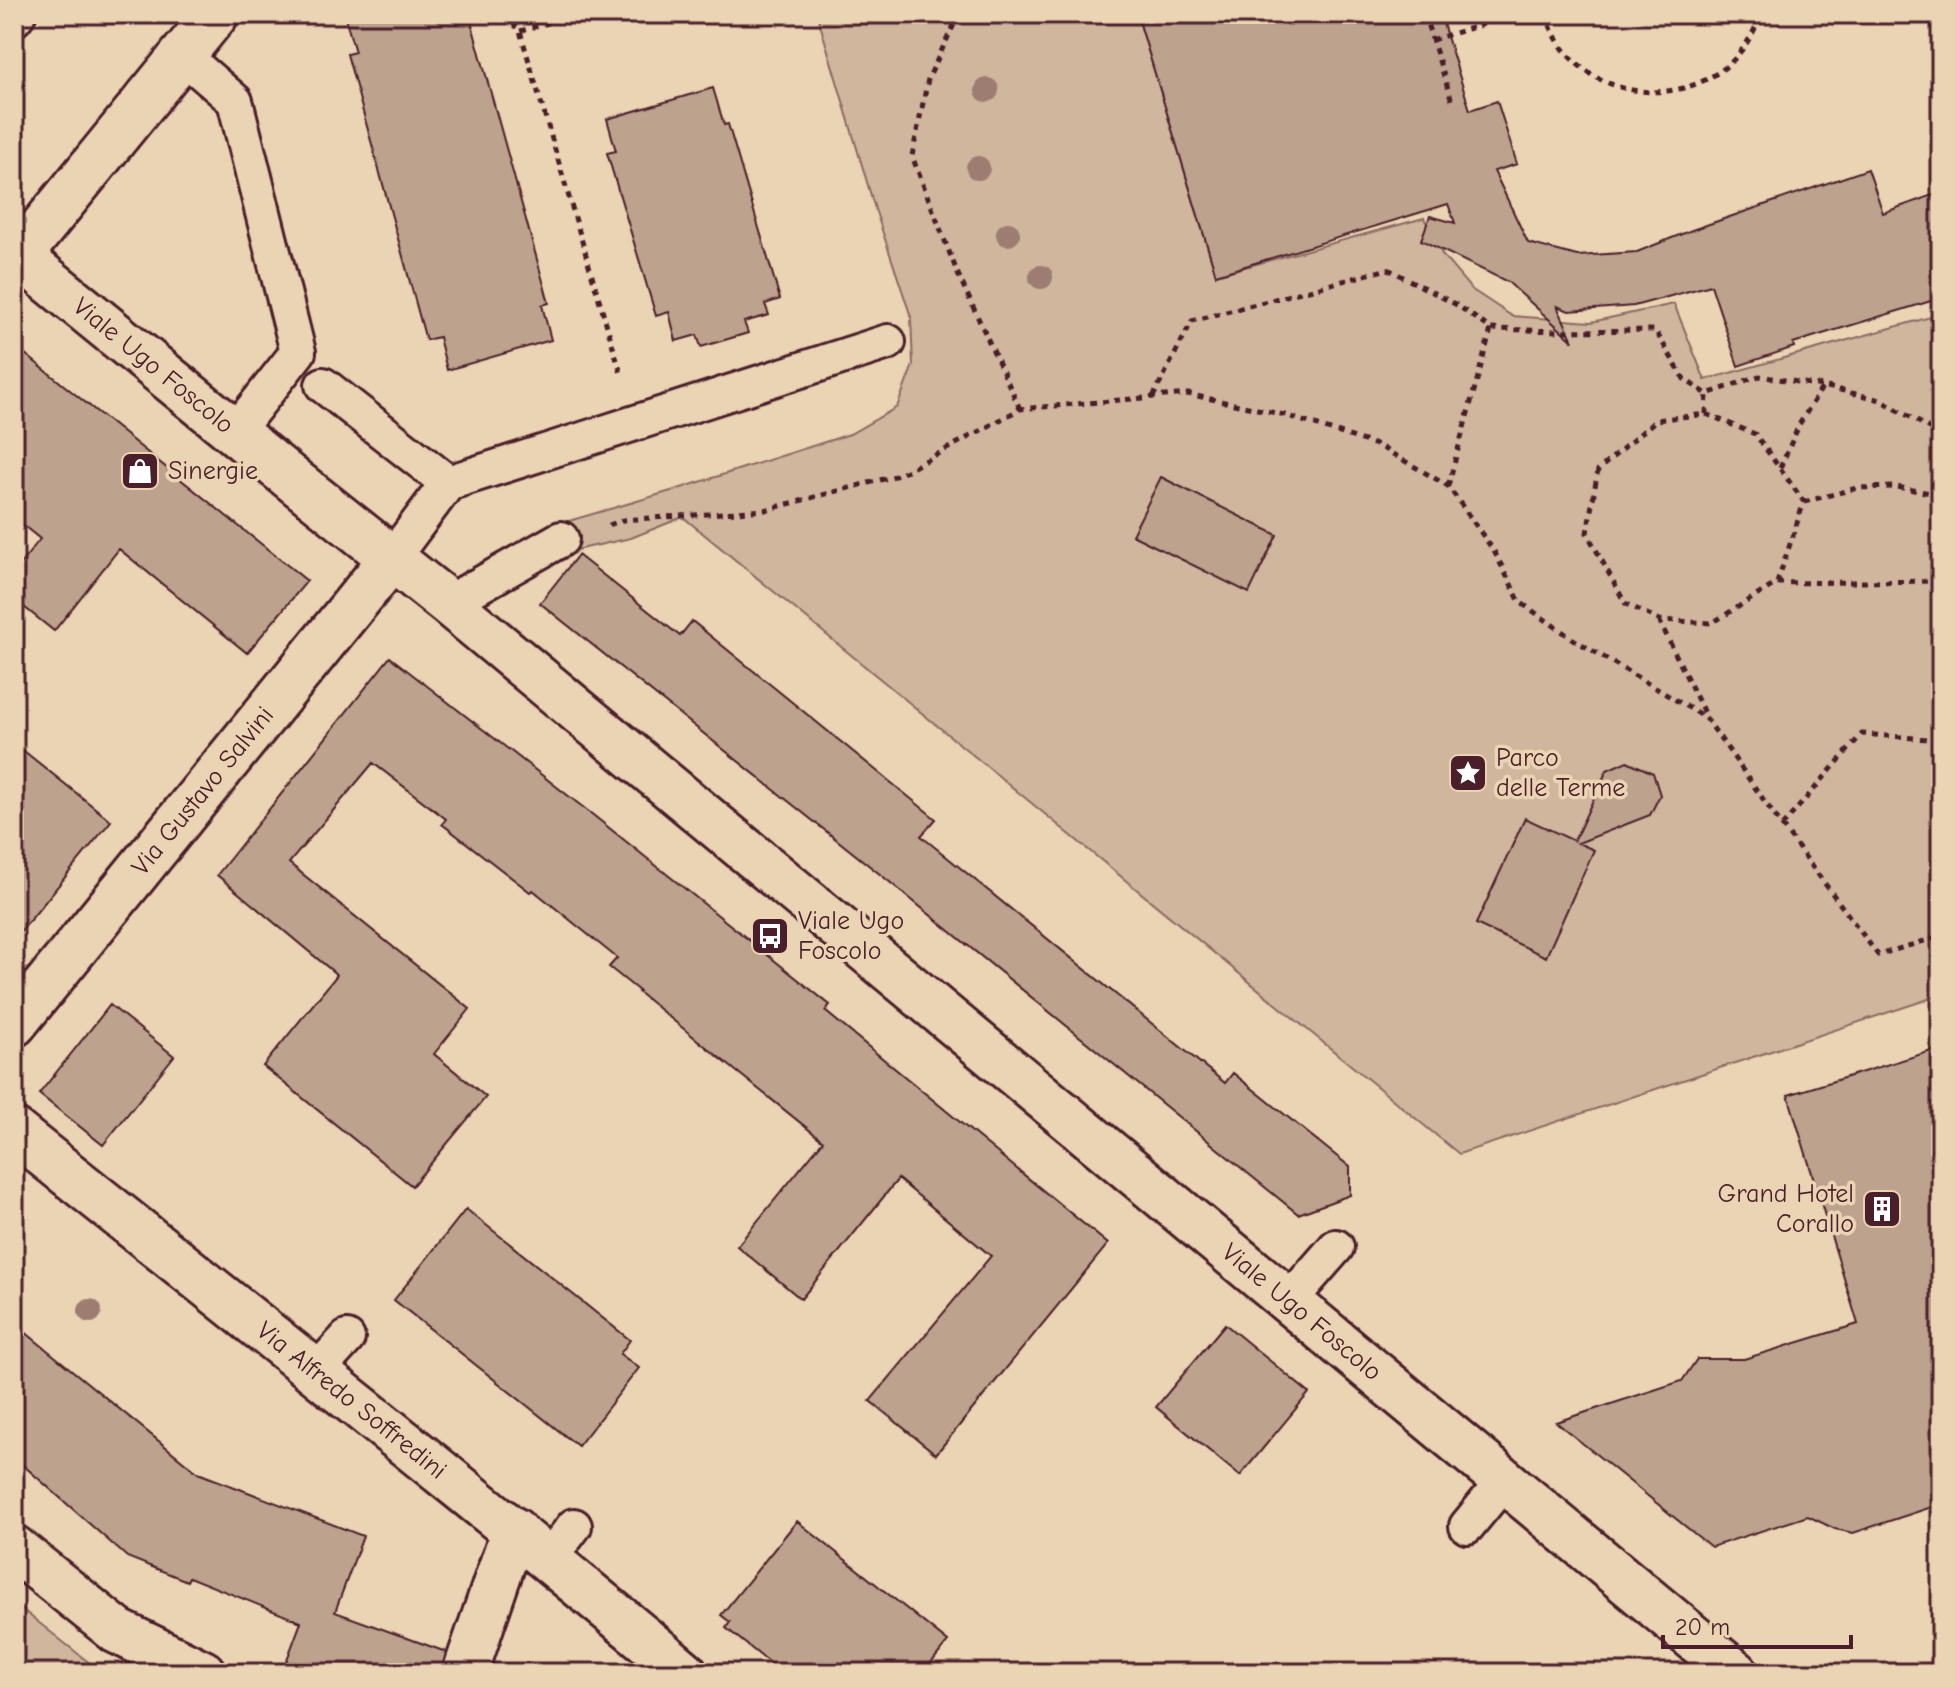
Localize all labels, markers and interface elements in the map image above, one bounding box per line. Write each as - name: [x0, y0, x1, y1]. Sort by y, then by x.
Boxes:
- street label: Viale Ugo Foscolo: [67, 291, 240, 440]
- shop icon: Sinergie: [119, 450, 161, 492]
- place label: Sinergie: [168, 456, 258, 486]
- street label: Via Gustavo Salvini: [126, 701, 280, 881]
- place label: Parco delle Terme: [1496, 743, 1625, 803]
- place icon: Parco delle Terme: [1447, 752, 1489, 794]
- place label: Viale Ugo Foscolo: [798, 906, 904, 966]
- bus stop icon: Viale Ugo Foscolo: [749, 915, 791, 957]
- place label: Grand Hotel Corallo: [1718, 1179, 1854, 1239]
- building icon: Grand Hotel Corallo: [1861, 1188, 1903, 1230]
- street label: Viale Ugo Foscolo: [1216, 1237, 1388, 1387]
- street label: Via Alfredo Soffredini: [251, 1316, 452, 1486]
- scale bar: [1663, 1599, 1851, 1649]
- text: 20 m: [1675, 1613, 1730, 1641]

